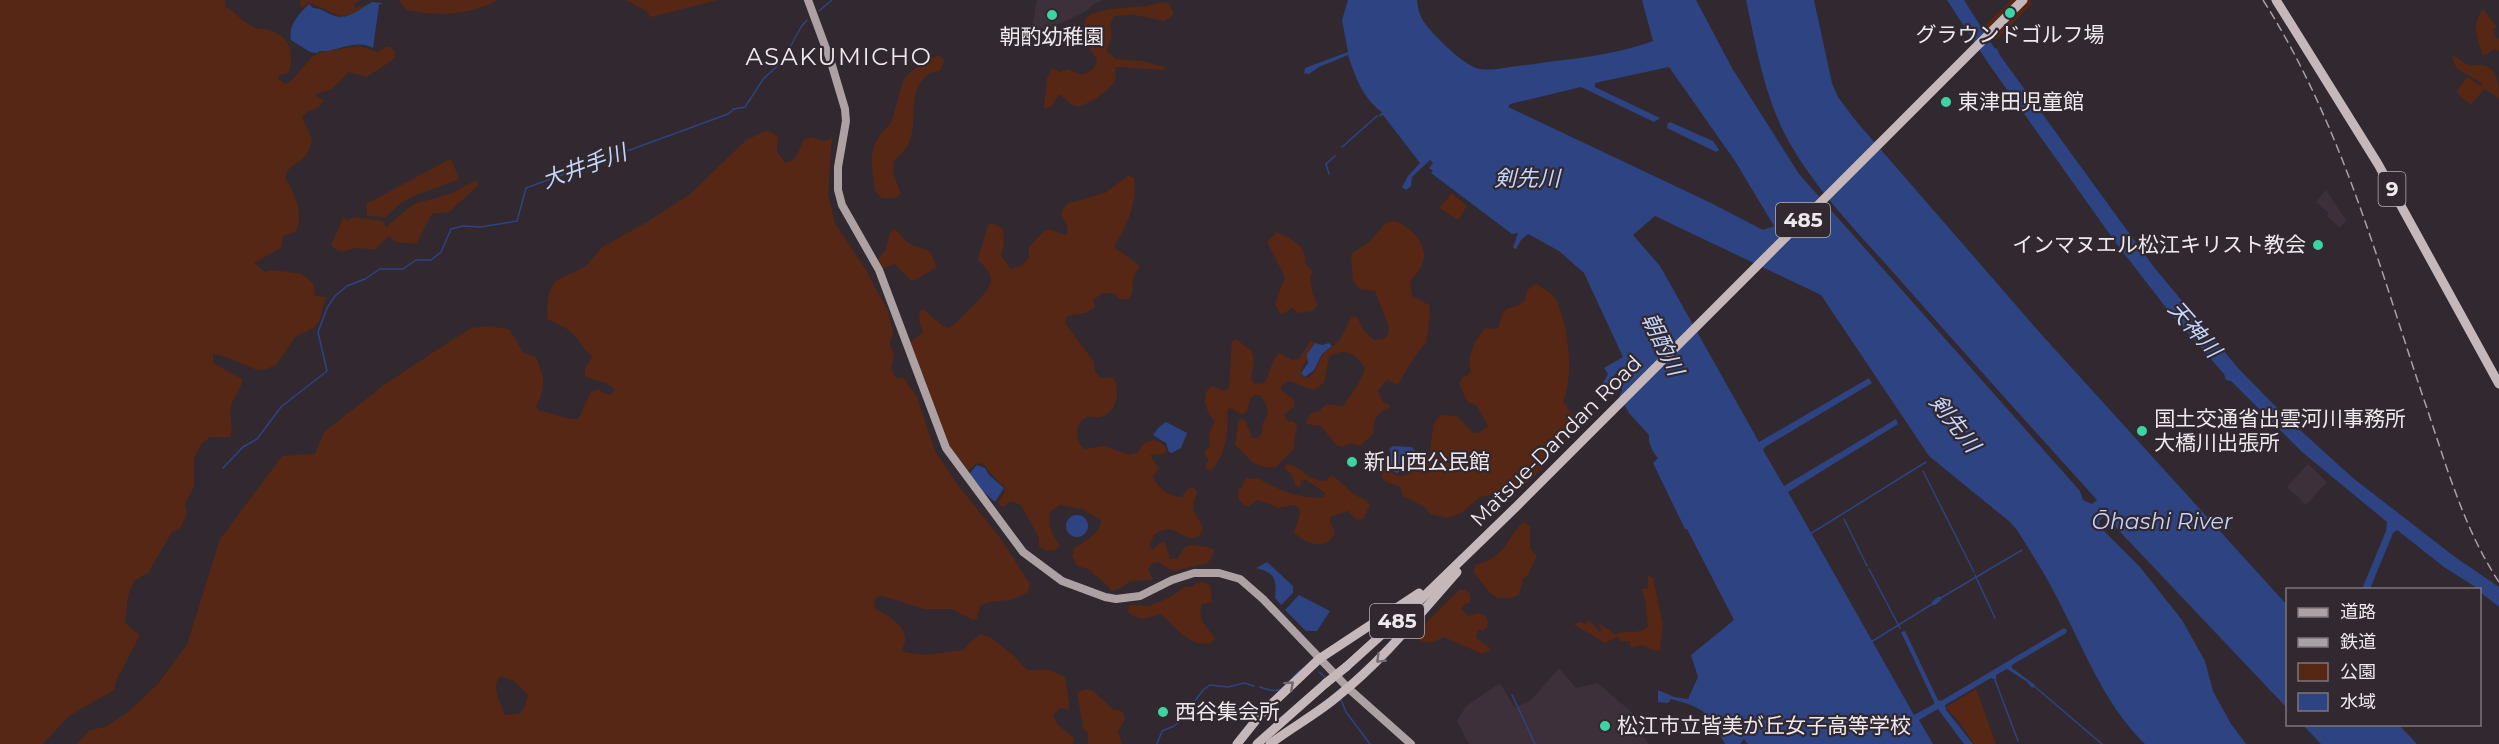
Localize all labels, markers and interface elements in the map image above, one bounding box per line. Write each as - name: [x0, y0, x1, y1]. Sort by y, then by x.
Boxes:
- marker: グラウンドゴルフ場: [2003, 6, 2017, 20]
- marker: 朝酌幼稚園: [1045, 8, 1059, 22]
- place label: グラウンドゴルフ場: [1916, 22, 2105, 47]
- place label: 朝酌幼稚園: [1000, 24, 1105, 49]
- district label: ASAKUMICHO: [746, 42, 932, 71]
- place label: 東津田児童館: [1958, 89, 2084, 114]
- marker: 東津田児童館: [1939, 95, 1953, 109]
- water label: 大井手川: [538, 138, 632, 194]
- water label: 剣先川: [1494, 165, 1562, 192]
- road number: 9: [2378, 172, 2406, 206]
- road number: 485: [1776, 203, 1830, 237]
- place label: インマヌエル松江キリスト教会: [2012, 232, 2306, 257]
- marker: インマヌエル松江キリスト教会: [2311, 238, 2325, 252]
- water label: 天神川: [2163, 296, 2228, 365]
- water label: 朝酌川: [1636, 309, 1690, 382]
- street label: Matsue-Dandan Road: [1465, 350, 1646, 531]
- water label: 剣先川: [1924, 389, 1987, 459]
- place label: 国土交通省出雲河川事務所 大橋川出張所: [2154, 406, 2406, 455]
- marker: 国土交通省出雲河川事務所 大橋川出張所: [2135, 424, 2149, 438]
- place label: 新山西公民館: [1364, 449, 1490, 474]
- marker: 新山西公民館: [1345, 455, 1359, 469]
- water label: Ōhashi River: [2091, 508, 2234, 535]
- legend: [2286, 588, 2481, 726]
- text: 道路: [2340, 601, 2376, 623]
- road number: 485: [1370, 604, 1424, 638]
- text: 鉄道: [2340, 631, 2376, 653]
- one-way arrow: [1376, 652, 1387, 662]
- text: 公園: [2340, 661, 2376, 683]
- one-way arrow: [1283, 681, 1294, 692]
- text: 水域: [2340, 691, 2376, 713]
- place label: 西谷集会所: [1175, 699, 1280, 724]
- marker: 西谷集会所: [1156, 705, 1170, 719]
- place label: 松江市立皆美が丘女子高等学校: [1617, 713, 1911, 738]
- marker: 松江市立皆美が丘女子高等学校: [1598, 719, 1612, 733]

